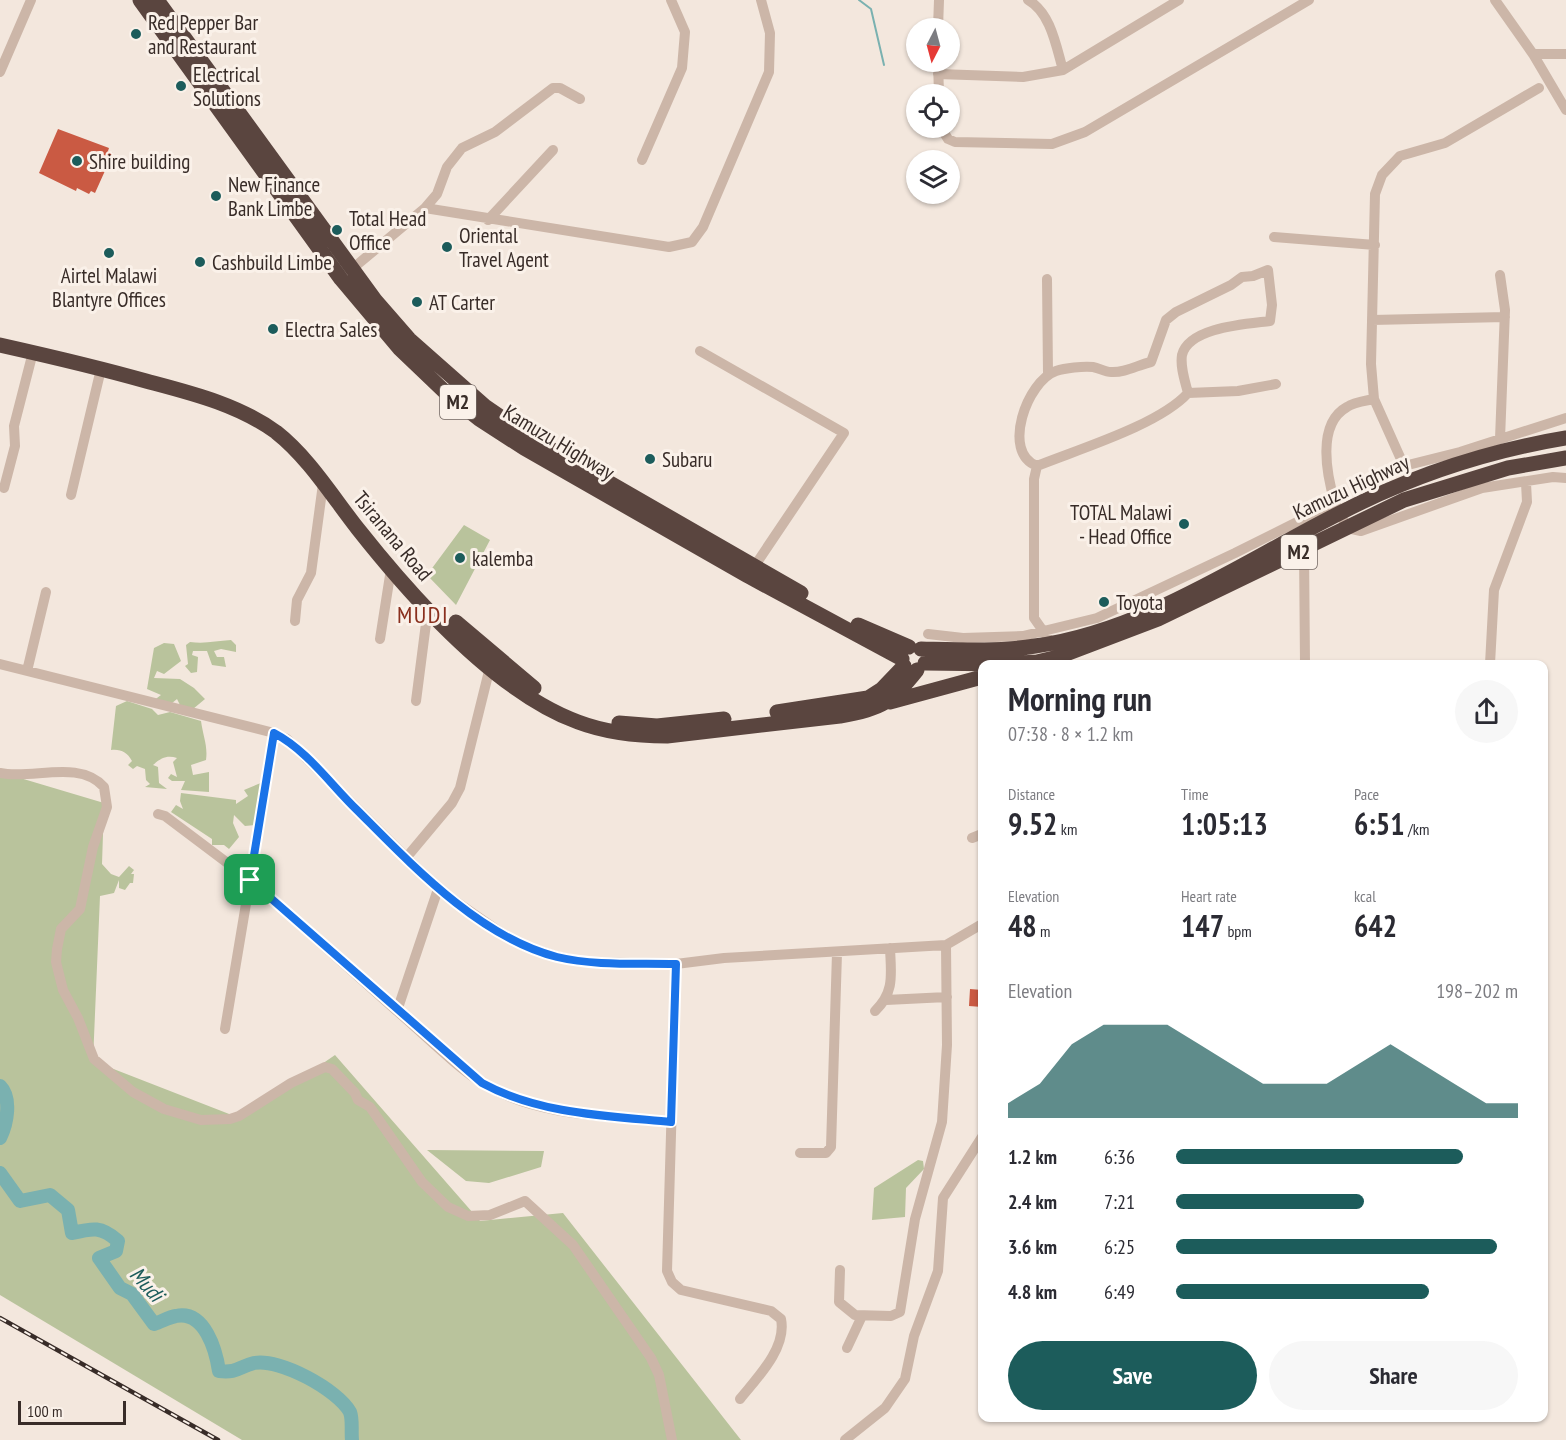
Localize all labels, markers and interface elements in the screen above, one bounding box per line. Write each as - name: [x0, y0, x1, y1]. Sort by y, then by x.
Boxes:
- place label: Red Pepper Bar and Restaurant: [148, 9, 258, 60]
- north arrow: [906, 18, 960, 72]
- map controls: [906, 18, 960, 204]
- marker: Red Pepper Bar and Restaurant: [129, 27, 143, 41]
- place label: Electrical Solutions: [193, 61, 261, 112]
- marker: Electrical Solutions: [174, 79, 188, 93]
- button: locate: [906, 84, 960, 138]
- place label: Shire building: [89, 148, 190, 175]
- button: layers: [906, 150, 960, 204]
- marker: Shire building: [70, 154, 84, 168]
- place label: New Finance Bank Limbe: [228, 171, 320, 222]
- marker: New Finance Bank Limbe: [209, 189, 223, 203]
- place label: Total Head Office: [349, 205, 426, 256]
- place label: Oriental Travel Agent: [459, 222, 549, 273]
- marker: Total Head Office: [330, 223, 344, 237]
- marker: Oriental Travel Agent: [440, 240, 454, 254]
- marker: Airtel Malawi Blantyre Offices: [102, 246, 116, 260]
- place label: Cashbuild Limbe: [212, 249, 332, 276]
- marker: Cashbuild Limbe: [193, 255, 207, 269]
- place label: Airtel Malawi Blantyre Offices: [52, 262, 166, 313]
- place label: AT Carter: [429, 289, 495, 316]
- marker: AT Carter: [410, 295, 424, 309]
- place label: Electra Sales: [285, 316, 377, 343]
- marker: Electra Sales: [266, 322, 280, 336]
- road number: M2: [440, 385, 476, 419]
- street label: Kamuzu Highway: [498, 398, 620, 486]
- place label: Subaru: [662, 446, 712, 473]
- street label: Kamuzu Highway: [1289, 448, 1413, 526]
- marker: Subaru: [643, 452, 657, 466]
- street label: Tsiranana Road: [348, 486, 438, 586]
- place label: TOTAL Malawi - Head Office: [1070, 499, 1172, 550]
- marker: TOTAL Malawi - Head Office: [1177, 517, 1191, 531]
- road number: M2: [1281, 535, 1317, 569]
- place label: kalemba: [472, 545, 533, 572]
- marker: kalemba: [453, 551, 467, 565]
- place label: Toyota: [1116, 589, 1163, 616]
- marker: Toyota: [1097, 595, 1111, 609]
- district label: MUDI: [397, 599, 449, 630]
- text: Morning run: [1008, 677, 1152, 720]
- button: share: [1455, 680, 1518, 743]
- text: 07:38 · 8 × 1.2 km: [1008, 721, 1133, 747]
- text: Distance: [1008, 784, 1055, 804]
- text: Time: [1181, 784, 1209, 804]
- text: Pace: [1354, 784, 1379, 804]
- text: 9.52: [1008, 804, 1057, 843]
- text: 1:05:13: [1181, 804, 1268, 843]
- text: 6:51: [1354, 804, 1405, 843]
- text: km: [1057, 819, 1077, 839]
- text: /km: [1405, 819, 1429, 839]
- pin: [224, 854, 275, 905]
- icon: arrive: [233, 863, 266, 896]
- text: Elevation: [1008, 886, 1059, 906]
- text: Heart rate: [1181, 886, 1237, 906]
- text: kcal: [1354, 886, 1376, 906]
- text: 48: [1008, 906, 1037, 945]
- text: 147: [1181, 906, 1224, 945]
- text: 642: [1354, 906, 1397, 945]
- text: m: [1037, 921, 1051, 941]
- text: bpm: [1224, 921, 1252, 941]
- text: Elevation: [1008, 978, 1072, 1004]
- text: 198–202 m: [1436, 978, 1518, 1004]
- text: 1.2 km: [1008, 1144, 1057, 1170]
- text: 6:36: [1104, 1144, 1135, 1170]
- text: 2.4 km: [1008, 1189, 1057, 1215]
- text: 7:21: [1104, 1189, 1135, 1215]
- text: 3.6 km: [1008, 1234, 1057, 1260]
- text: 6:25: [1104, 1234, 1135, 1260]
- water label: Mudi: [124, 1261, 172, 1310]
- text: 4.8 km: [1008, 1279, 1057, 1305]
- text: 6:49: [1104, 1279, 1135, 1305]
- button: Save: [1008, 1341, 1257, 1410]
- button: Share: [1269, 1341, 1518, 1410]
- scale bar: [18, 1398, 126, 1426]
- text: 100 m: [27, 1401, 62, 1421]

